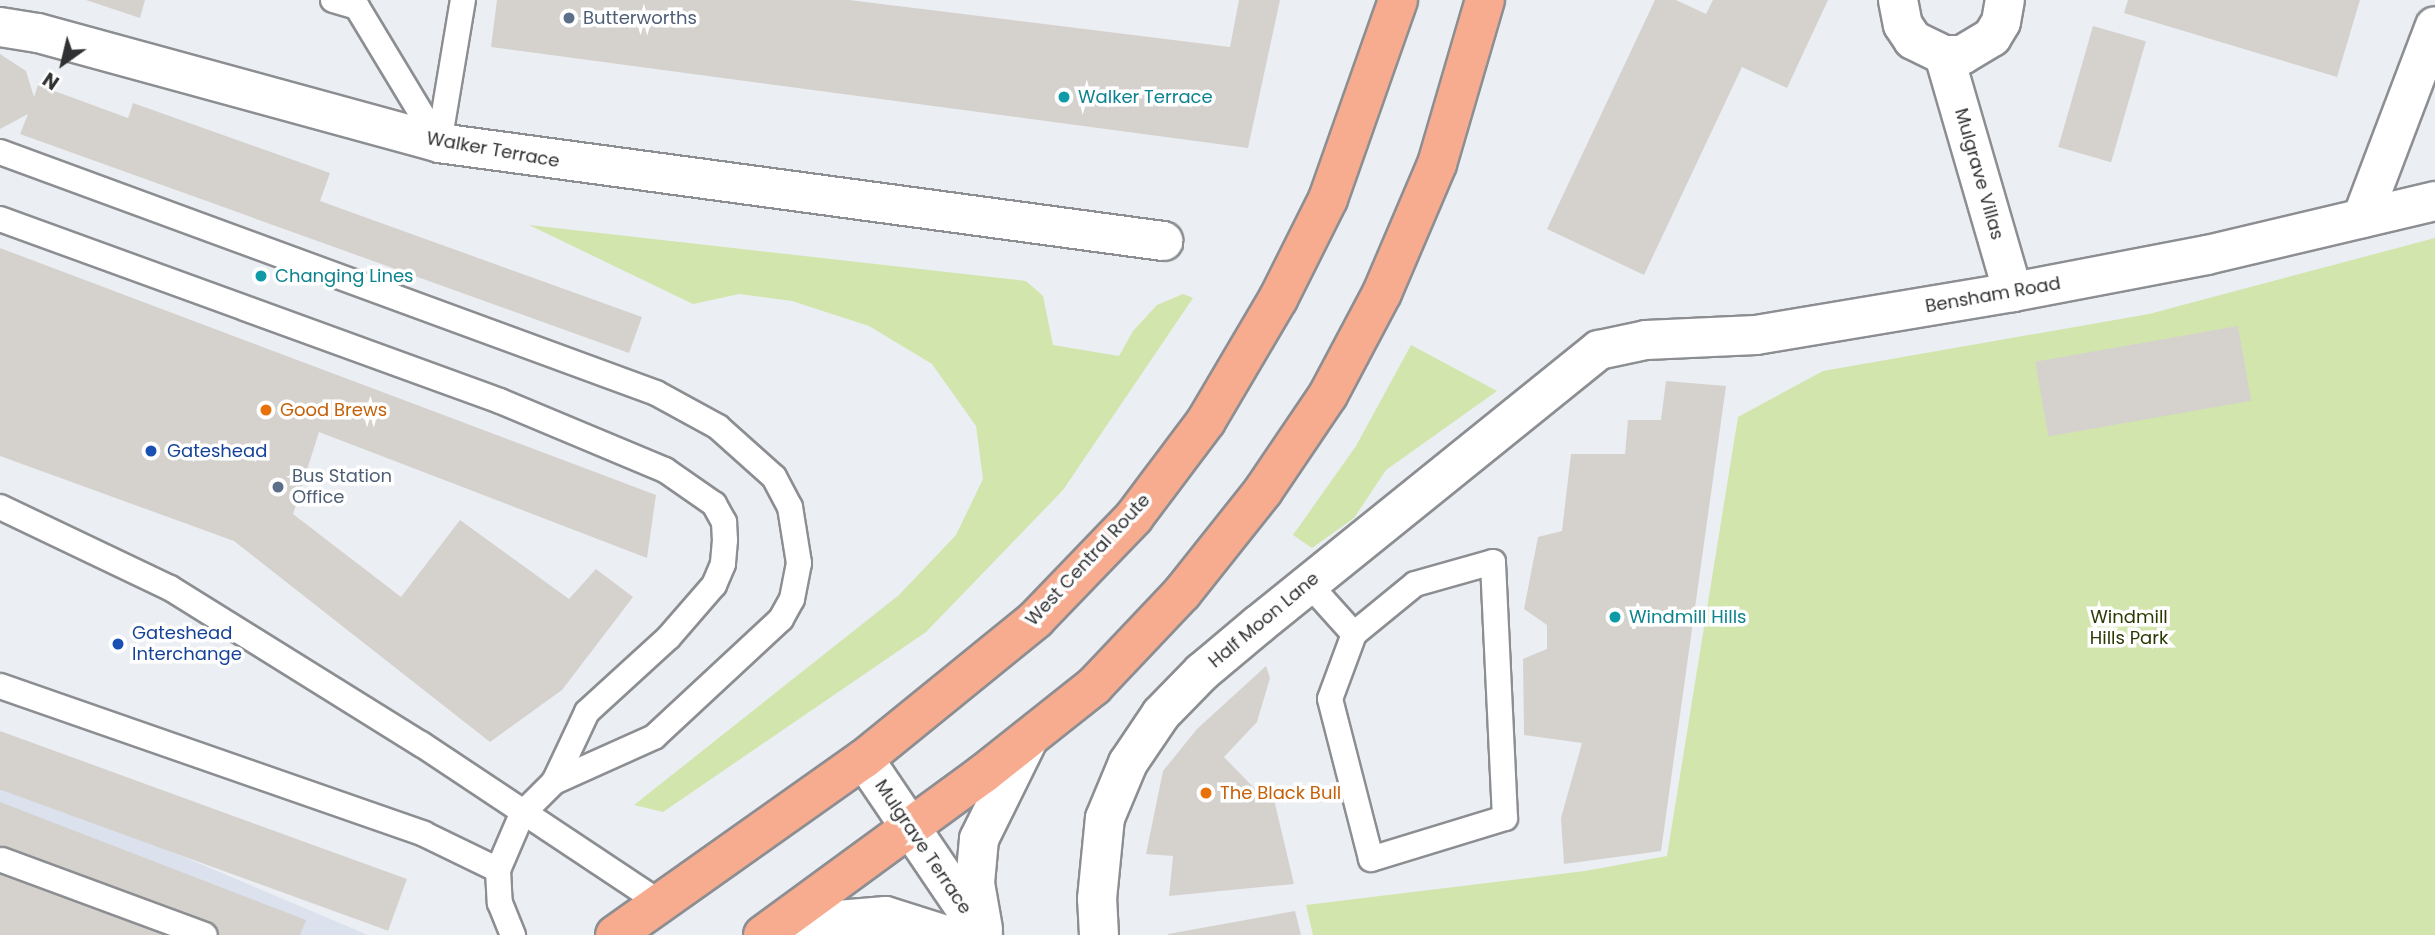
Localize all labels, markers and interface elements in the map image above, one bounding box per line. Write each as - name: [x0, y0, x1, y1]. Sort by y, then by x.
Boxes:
- place label: Butterworths: [583, 7, 697, 29]
- marker: Butterworths: [561, 10, 577, 26]
- north arrow: [28, 28, 98, 98]
- text: N: [38, 66, 64, 96]
- place label: Walker Terrace: [1078, 86, 1213, 108]
- marker: Walker Terrace: [1056, 89, 1072, 105]
- street label: Mulgrave Villas: [1950, 106, 2008, 242]
- street label: Walker Terrace: [425, 128, 561, 172]
- place label: Changing Lines: [275, 265, 413, 287]
- marker: Changing Lines: [253, 268, 269, 284]
- street label: Bensham Road: [1924, 272, 2062, 318]
- place label: Good Brews: [280, 399, 387, 421]
- marker: Good Brews: [258, 402, 274, 418]
- place label: Gateshead: [167, 440, 267, 462]
- marker: Gateshead: [141, 441, 161, 461]
- place label: Bus Station Office: [292, 466, 392, 508]
- marker: Bus Station Office: [270, 479, 286, 495]
- street label: West Central Route: [1021, 490, 1155, 630]
- street label: Half Moon Lane: [1204, 568, 1324, 672]
- place label: Windmill Hills: [1629, 606, 1746, 628]
- park label: Windmill Hills Park: [2090, 607, 2168, 650]
- marker: Windmill Hills: [1607, 609, 1623, 625]
- place label: Gateshead Interchange: [132, 623, 242, 666]
- marker: Gateshead Interchange: [110, 636, 126, 652]
- street label: Mulgrave Terrace: [870, 776, 976, 918]
- place label: The Black Bull: [1220, 782, 1341, 804]
- marker: The Black Bull: [1198, 785, 1214, 801]

